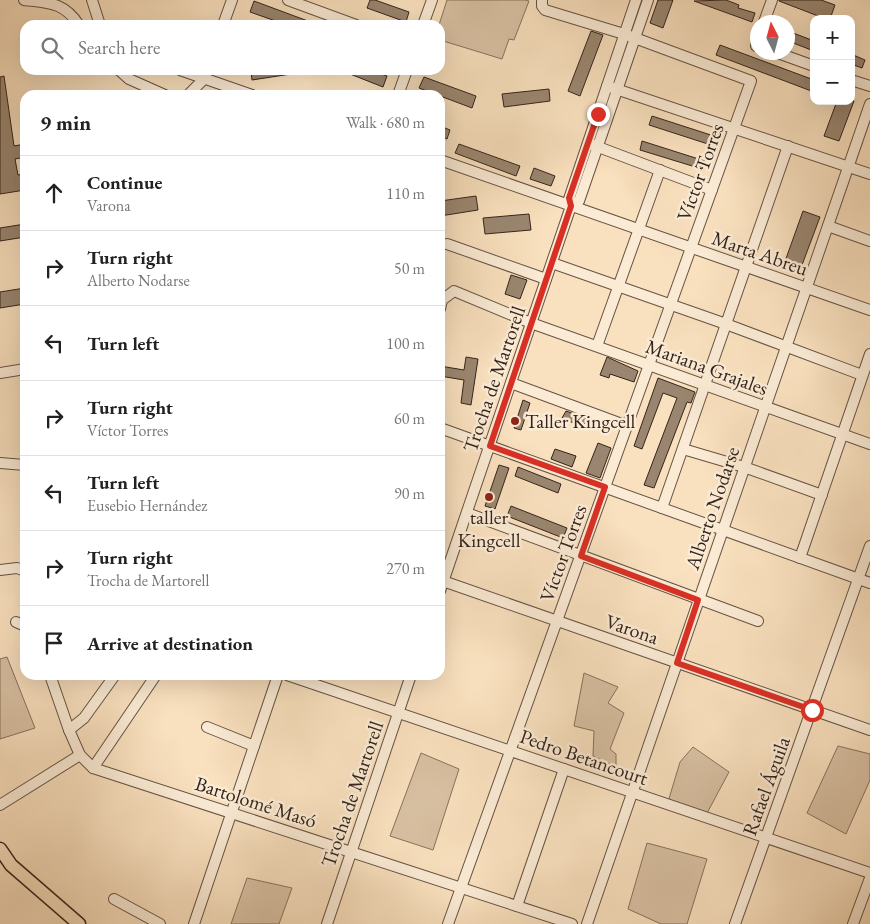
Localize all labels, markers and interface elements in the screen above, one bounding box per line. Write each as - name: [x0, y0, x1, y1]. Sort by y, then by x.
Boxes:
- north arrow: [750, 15, 795, 60]
- map controls: [810, 15, 855, 105]
- button: +: [810, 15, 855, 60]
- search box: [20, 20, 445, 75]
- icon: search: [38, 34, 66, 62]
- text: Search here: [78, 35, 160, 60]
- button: −: [810, 60, 855, 105]
- route end: [587, 103, 610, 126]
- text: 9 min: [40, 109, 91, 136]
- text: Walk · 680 m: [346, 112, 425, 133]
- street label: Víctor Torres: [670, 120, 730, 224]
- text: Continue: [87, 170, 162, 195]
- icon: ahead: [40, 179, 68, 207]
- text: 110 m: [386, 183, 425, 204]
- text: Varona: [87, 195, 131, 216]
- street label: Marta Abreu: [709, 224, 812, 282]
- text: Turn right: [87, 245, 173, 270]
- icon: right: [40, 254, 68, 282]
- text: 50 m: [394, 258, 425, 279]
- text: Alberto Nodarse: [87, 270, 190, 291]
- street label: Trocha de Martorell: [457, 302, 531, 456]
- icon: left: [40, 329, 68, 357]
- text: Turn left: [87, 331, 159, 356]
- text: 100 m: [386, 333, 425, 354]
- street label: Mariana Grajales: [642, 333, 772, 401]
- text: Turn right: [87, 395, 173, 420]
- icon: right: [40, 404, 68, 432]
- text: 60 m: [394, 408, 425, 429]
- place label: Taller Kingcell: [525, 408, 635, 434]
- marker: Taller Kingcell: [509, 415, 521, 427]
- text: Víctor Torres: [87, 420, 168, 441]
- street label: Alberto Nodarse: [678, 443, 745, 574]
- text: Turn left: [87, 470, 159, 495]
- icon: left: [40, 479, 68, 507]
- text: 90 m: [394, 483, 425, 504]
- marker: taller Kingcell: [483, 491, 495, 503]
- text: Eusebio Hernández: [87, 495, 207, 516]
- street label: Víctor Torres: [533, 501, 593, 605]
- place label: taller Kingcell: [458, 504, 521, 553]
- text: Turn right: [87, 545, 173, 570]
- icon: right: [40, 554, 68, 582]
- text: 270 m: [386, 558, 425, 579]
- text: Trocha de Martorell: [87, 570, 209, 591]
- street label: Varona: [602, 608, 662, 650]
- icon: arrive: [40, 629, 68, 657]
- text: Arrive at destination: [87, 631, 253, 656]
- route start: [801, 699, 824, 722]
- street label: Trocha de Martorell: [315, 717, 389, 871]
- street label: Pedro Betancourt: [516, 723, 652, 791]
- street label: Rafael Águila: [736, 733, 796, 839]
- street label: Bartolomé Masó: [192, 770, 320, 834]

